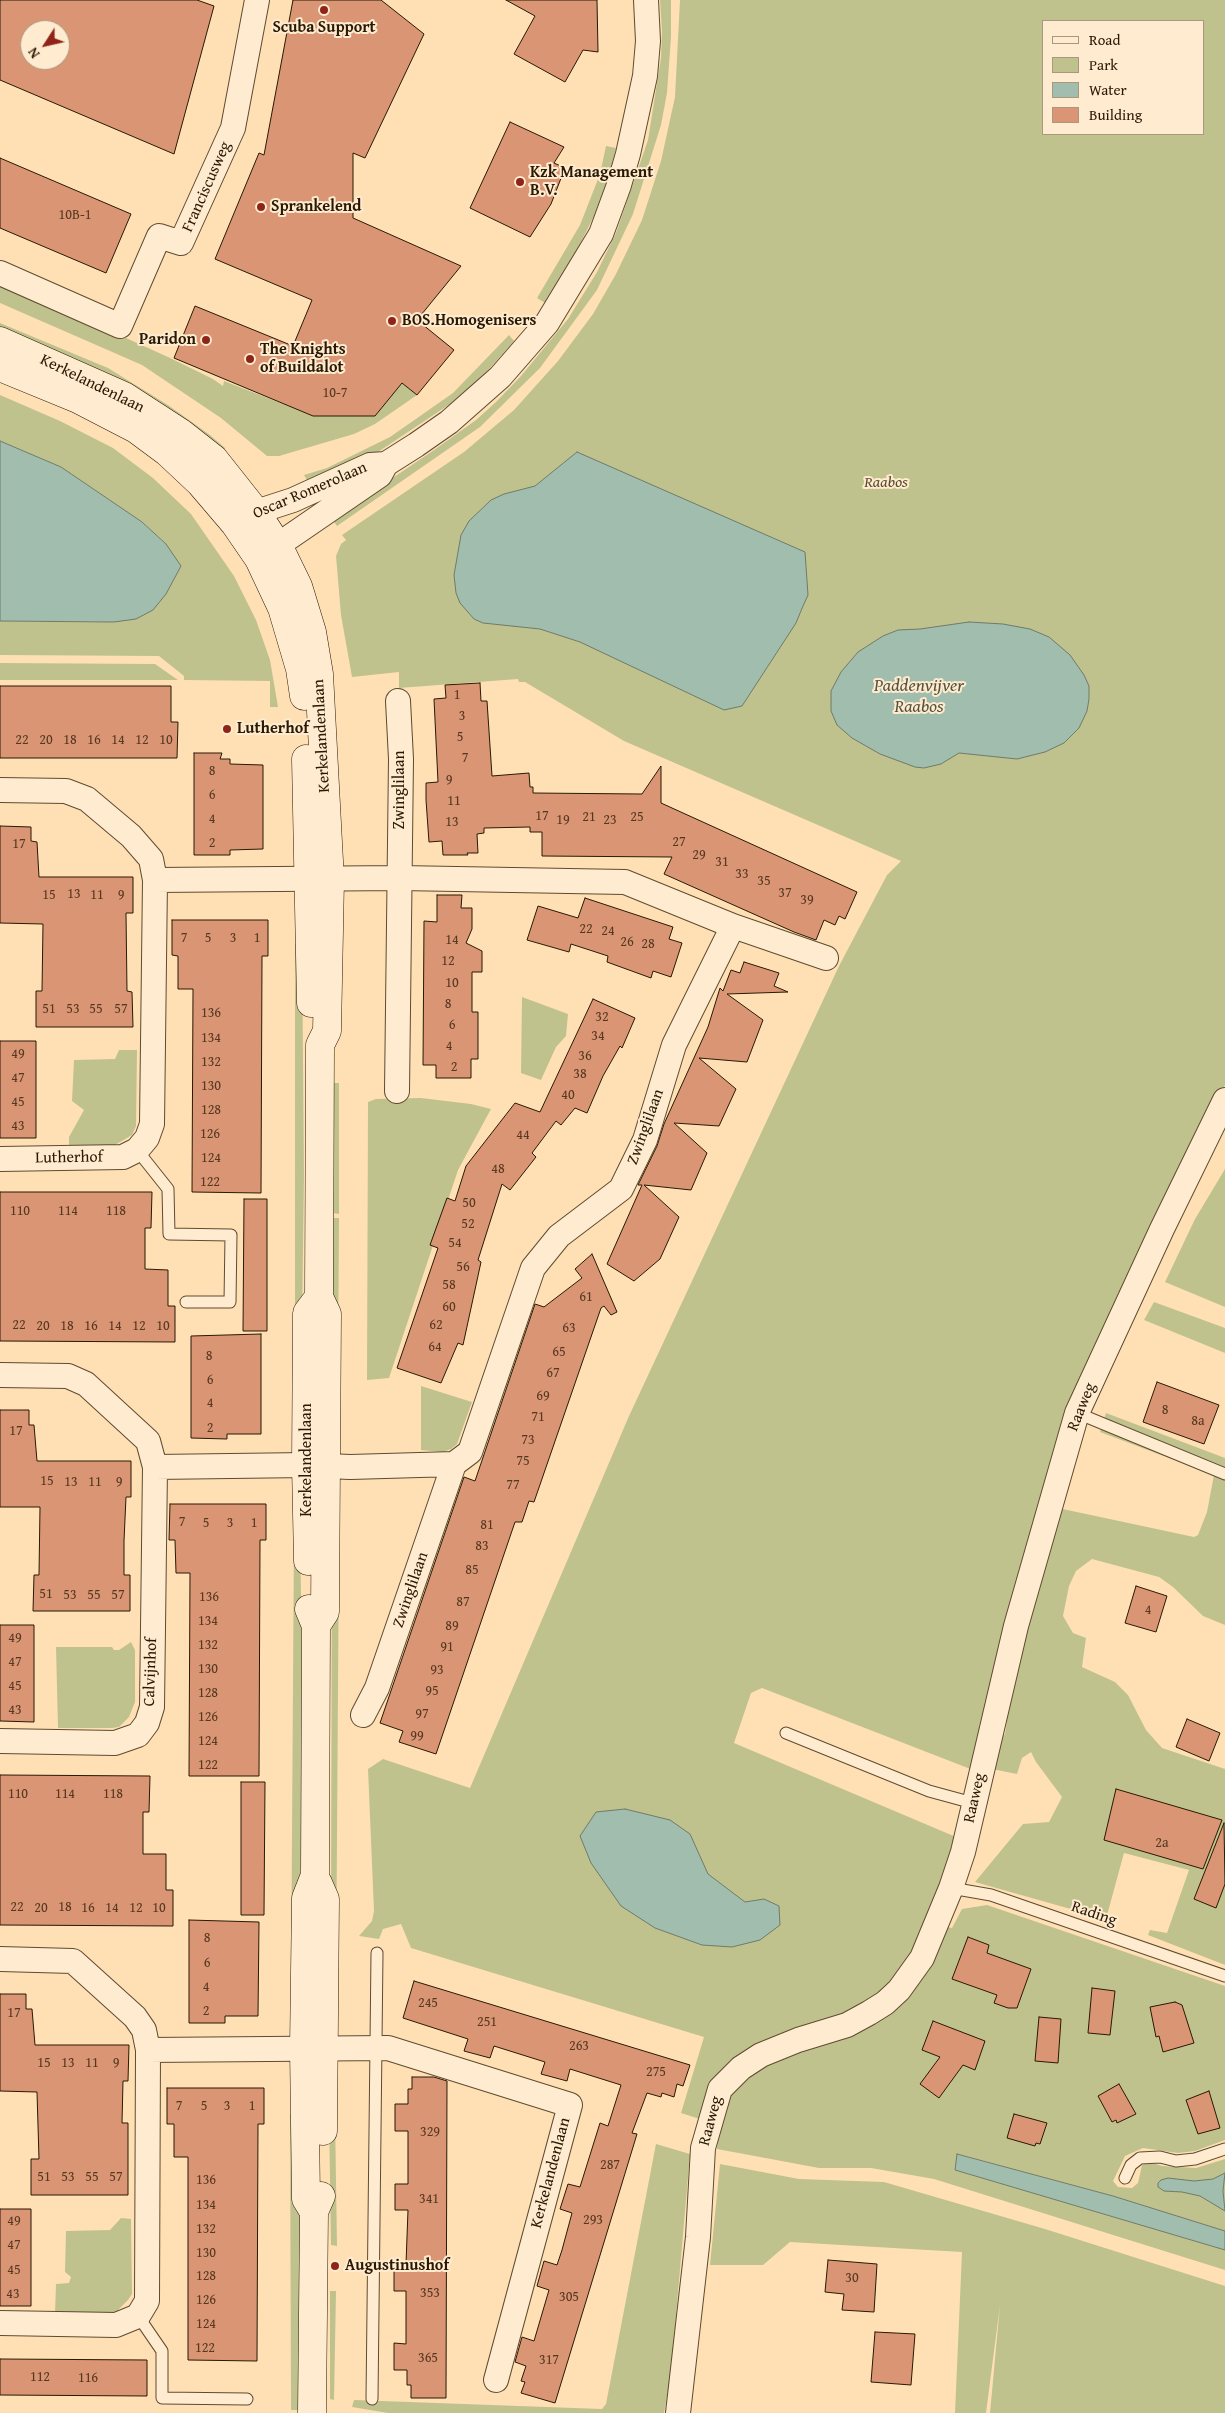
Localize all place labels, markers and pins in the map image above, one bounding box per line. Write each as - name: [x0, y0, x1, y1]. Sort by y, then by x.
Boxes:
- marker: Scuba Support: [318, 4, 330, 16]
- place label: Scuba Support: [272, 18, 376, 38]
- place label: Kzk Management B.V.: [530, 163, 653, 201]
- marker: Kzk Management B.V.: [514, 176, 526, 188]
- place label: Sprankelend: [271, 197, 361, 217]
- marker: Sprankelend: [255, 201, 267, 213]
- place label: BOS.Homogenisers: [402, 311, 536, 331]
- marker: BOS.Homogenisers: [386, 315, 398, 327]
- place label: Paridon: [139, 330, 196, 350]
- marker: Paridon: [200, 334, 212, 346]
- place label: The Knights of Buildalot: [260, 340, 346, 378]
- marker: The Knights of Buildalot: [244, 353, 256, 365]
- place label: Lutherhof: [237, 719, 309, 739]
- marker: Lutherhof: [221, 723, 233, 735]
- place label: Augustinushof: [345, 2256, 449, 2276]
- marker: Augustinushof: [329, 2260, 341, 2272]

